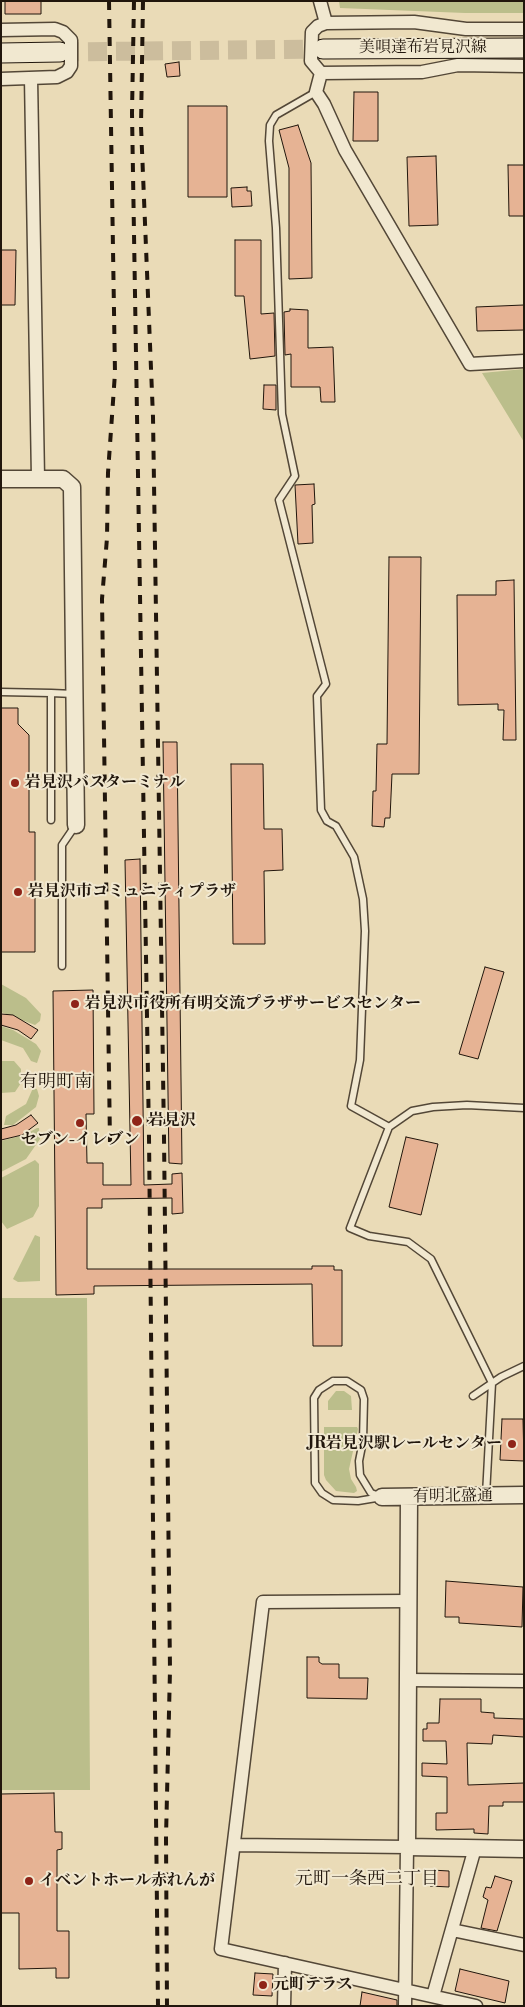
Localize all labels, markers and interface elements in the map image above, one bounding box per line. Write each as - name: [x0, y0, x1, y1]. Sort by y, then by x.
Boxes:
- street label: 美唄達布岩見沢線: [359, 38, 487, 58]
- place label: 岩見沢バスターミナル: [25, 773, 185, 793]
- marker: 岩見沢バスターミナル: [9, 777, 21, 789]
- place label: 岩見沢市コミュニティプラザ: [28, 882, 236, 902]
- marker: 岩見沢市コミュニティプラザ: [12, 886, 24, 898]
- place label: 岩見沢市役所有明交流プラザサービスセンター: [85, 994, 421, 1014]
- marker: 岩見沢市役所有明交流プラザサービスセンター: [69, 998, 81, 1010]
- district label: 有明町南: [20, 1072, 92, 1094]
- place label: 岩見沢: [148, 1111, 196, 1131]
- marker: 岩見沢: [130, 1114, 144, 1128]
- marker: セブン-イレブン: [74, 1117, 86, 1129]
- place label: セブン-イレブン: [21, 1130, 139, 1150]
- place label: JR岩見沢駅レールセンター: [308, 1434, 502, 1454]
- marker: JR岩見沢駅レールセンター: [506, 1438, 518, 1450]
- street label: 有明北盛通: [413, 1487, 493, 1507]
- district label: 元町一条西二丁目: [295, 1869, 439, 1891]
- place label: イベントホール赤れんが: [39, 1871, 215, 1891]
- marker: イベントホール赤れんが: [23, 1875, 35, 1887]
- place label: 元町テラス: [273, 1975, 353, 1995]
- marker: 元町テラス: [257, 1979, 269, 1991]

